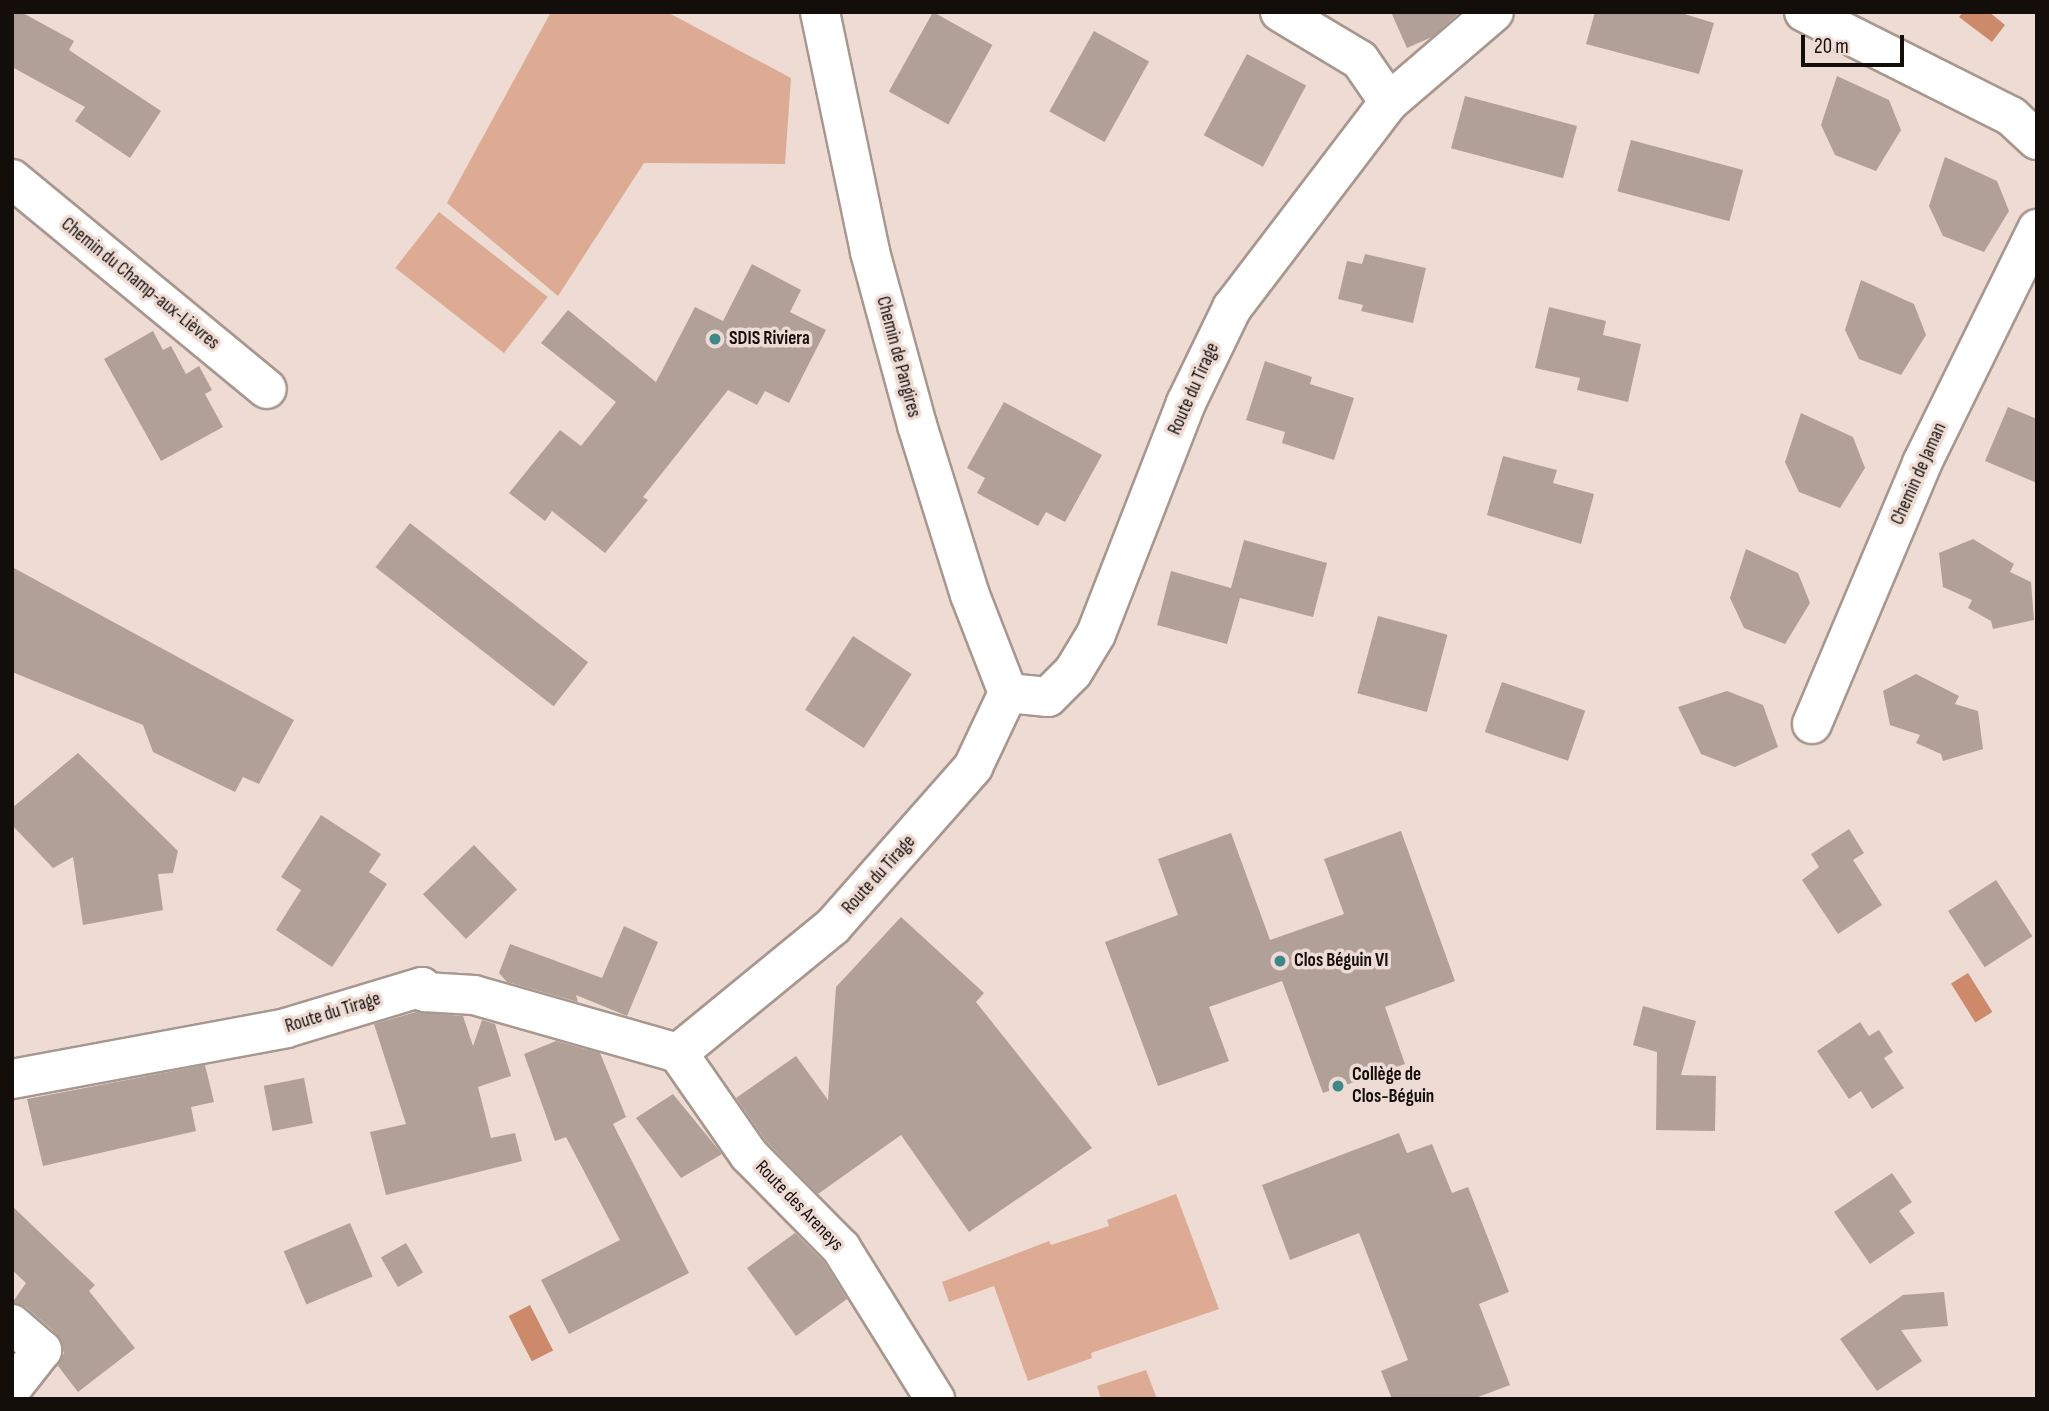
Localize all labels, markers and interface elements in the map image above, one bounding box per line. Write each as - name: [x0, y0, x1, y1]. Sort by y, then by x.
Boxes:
- scale bar: [1804, 21, 1907, 65]
- text: 20 m: [1814, 34, 1849, 59]
- street label: Chemin du Champ-aux-Lièvres: [56, 213, 224, 355]
- street label: Chemin de Pangires: [871, 294, 925, 420]
- place label: SDIS Riviera: [729, 328, 810, 350]
- marker: SDIS Riviera: [707, 331, 723, 347]
- street label: Route du Tirage: [1164, 339, 1224, 439]
- street label: Chemin de Jaman: [1886, 419, 1952, 529]
- street label: Route du Tirage: [838, 831, 920, 919]
- place label: Clos Béguin VI: [1294, 950, 1388, 972]
- marker: Clos Béguin VI: [1272, 953, 1288, 969]
- street label: Route du Tirage: [283, 988, 383, 1038]
- place label: Collège de Clos-Béguin: [1352, 1064, 1434, 1108]
- marker: Collège de Clos-Béguin: [1330, 1078, 1346, 1094]
- street label: Route des Areneys: [750, 1156, 848, 1256]

